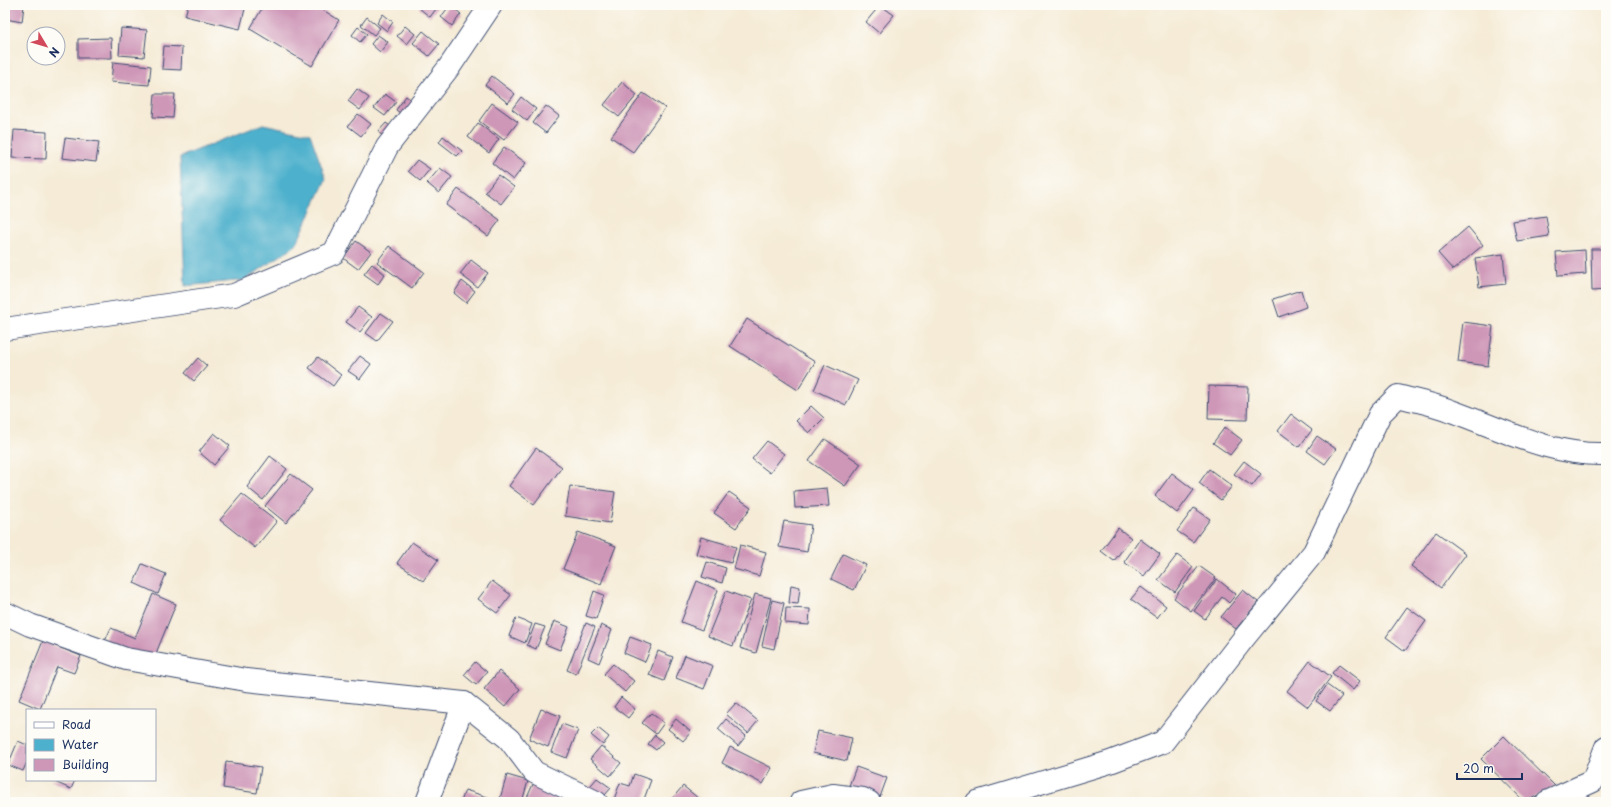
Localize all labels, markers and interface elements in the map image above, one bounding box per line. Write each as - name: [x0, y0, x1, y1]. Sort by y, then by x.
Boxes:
- north arrow: [26, 26, 66, 66]
- text: N: [45, 44, 64, 61]
- legend: [26, 709, 156, 781]
- text: Road: [62, 715, 91, 733]
- text: Water: [62, 735, 99, 753]
- text: Building: [62, 755, 109, 773]
- scale bar: [1457, 755, 1522, 781]
- text: 20 m: [1463, 759, 1494, 777]

